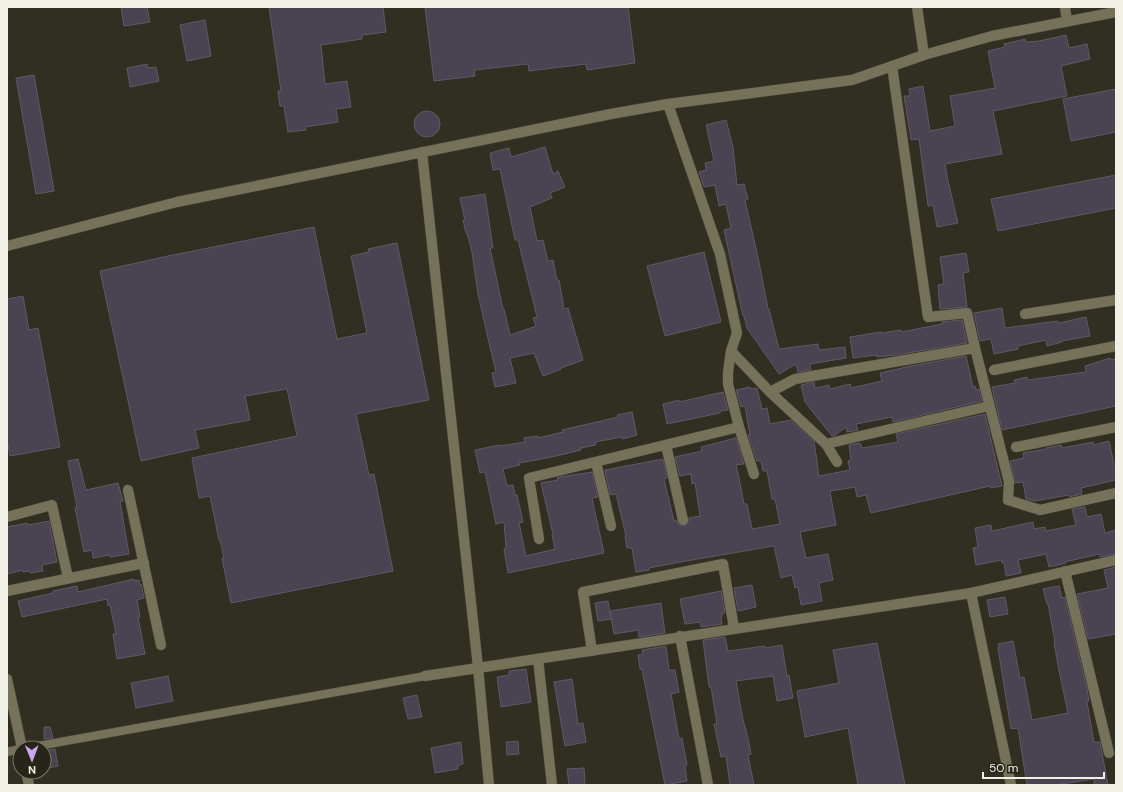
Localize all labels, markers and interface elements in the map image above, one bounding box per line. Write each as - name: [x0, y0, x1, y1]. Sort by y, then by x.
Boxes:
- north arrow: [12, 740, 52, 780]
- scale bar: [983, 754, 1104, 780]
- text: 50 m: [989, 760, 1018, 776]
- text: N: [28, 763, 36, 777]

